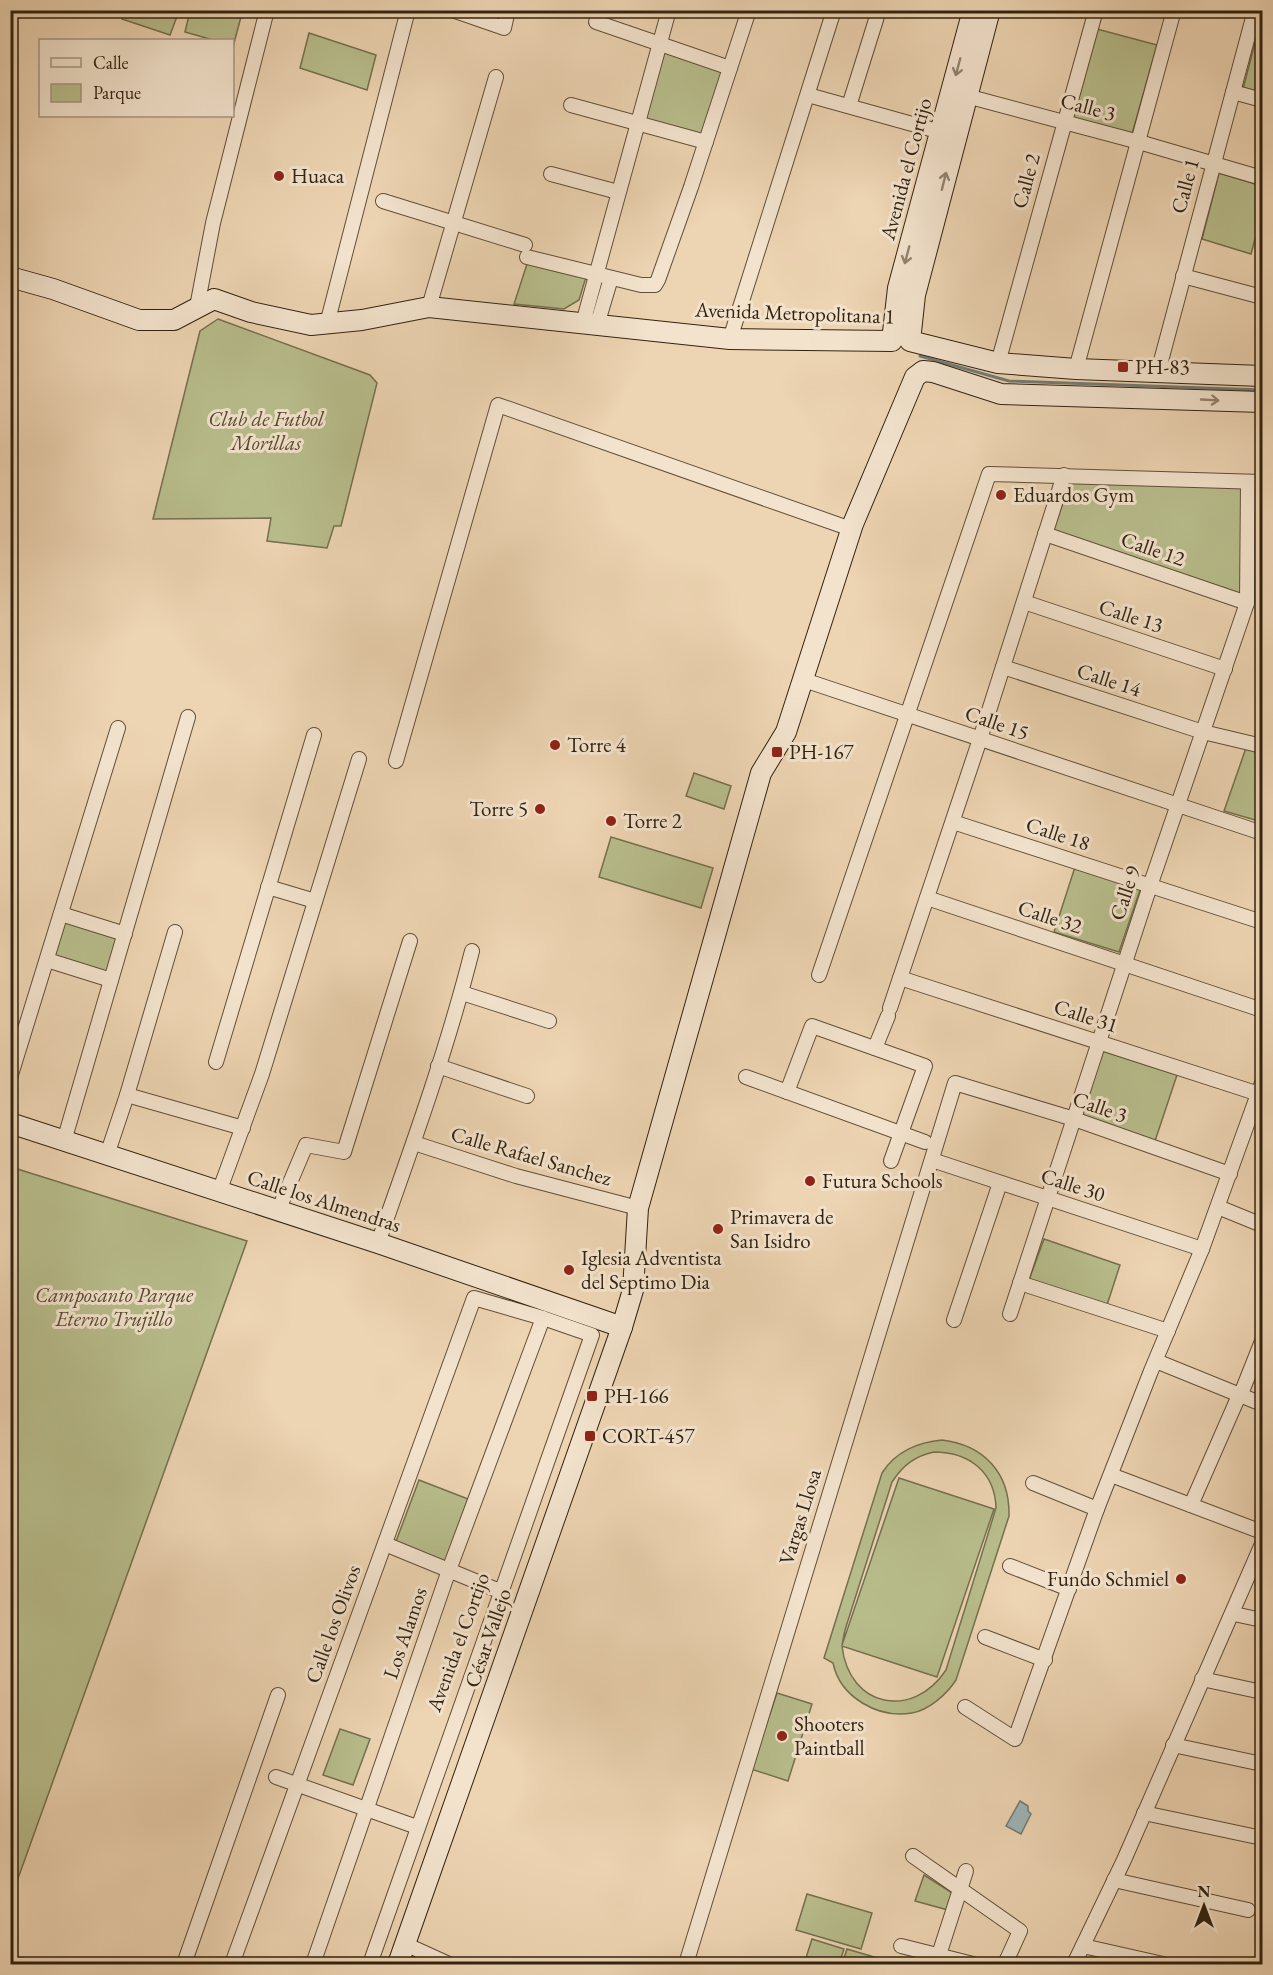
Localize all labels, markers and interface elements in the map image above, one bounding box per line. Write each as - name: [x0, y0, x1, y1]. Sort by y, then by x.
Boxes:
- legend: [39, 39, 234, 117]
- text: Calle: [93, 51, 129, 74]
- one-way arrow: [952, 57, 963, 76]
- text: Parque: [93, 81, 141, 104]
- street label: Calle 3: [1058, 86, 1119, 127]
- street label: Avenida el Cortijo: [873, 95, 937, 244]
- street label: Calle 2: [1005, 150, 1046, 211]
- street label: Calle 1: [1164, 155, 1205, 216]
- place label: Huaca: [291, 162, 345, 189]
- marker: Huaca: [272, 169, 286, 183]
- one-way arrow: [938, 172, 950, 191]
- one-way arrow: [901, 245, 913, 264]
- street label: Avenida Metropolitana 1: [694, 295, 895, 329]
- place label: PH-83: [1135, 353, 1190, 380]
- marker: PH-83: [1116, 360, 1130, 374]
- one-way arrow: [1199, 394, 1219, 405]
- park label: Club de Futbol Morillas: [208, 405, 325, 456]
- place label: Eduardos Gym: [1013, 481, 1134, 508]
- marker: Eduardos Gym: [994, 488, 1008, 502]
- street label: Calle 12: [1118, 525, 1189, 572]
- street label: Calle 13: [1096, 592, 1167, 639]
- street label: Calle 14: [1074, 656, 1146, 703]
- street label: Calle 15: [962, 699, 1033, 746]
- place label: Torre 4: [567, 731, 627, 758]
- marker: Torre 4: [548, 738, 562, 752]
- place label: PH-167: [789, 738, 855, 765]
- marker: PH-167: [770, 745, 784, 759]
- place label: Torre 5: [469, 795, 528, 822]
- marker: Torre 5: [533, 802, 547, 816]
- place label: Torre 2: [623, 807, 682, 834]
- street label: Calle 18: [1023, 810, 1094, 857]
- marker: Torre 2: [604, 814, 618, 828]
- street label: Calle 9: [1103, 862, 1146, 924]
- street label: Calle 32: [1015, 893, 1086, 940]
- street label: Calle 31: [1051, 992, 1122, 1039]
- street label: Calle 3: [1069, 1085, 1131, 1128]
- street label: Calle Rafael Sanchez: [448, 1120, 615, 1191]
- street label: Calle 30: [1038, 1161, 1109, 1208]
- street label: Calle los Almendras: [244, 1163, 405, 1238]
- place label: Futura Schools: [822, 1167, 943, 1194]
- marker: Futura Schools: [803, 1174, 817, 1188]
- place label: Primavera de San Isidro: [730, 1203, 833, 1254]
- marker: Primavera de San Isidro: [711, 1222, 725, 1236]
- place label: Iglesia Adventista del Septimo Dia: [581, 1244, 722, 1295]
- marker: Iglesia Adventista del Septimo Dia: [562, 1263, 576, 1277]
- park label: Camposanto Parque Eterno Trujillo: [35, 1281, 194, 1332]
- place label: PH-166: [604, 1382, 669, 1409]
- marker: PH-166: [585, 1389, 599, 1403]
- place label: CORT-457: [602, 1422, 696, 1449]
- marker: CORT-457: [583, 1429, 597, 1443]
- street label: Vargas Llosa: [772, 1465, 827, 1568]
- street label: Calle los Olivos: [299, 1561, 367, 1687]
- place label: Fundo Schmiel: [1047, 1565, 1169, 1592]
- street label: Avenida el Cortijo: [420, 1569, 495, 1716]
- marker: Fundo Schmiel: [1174, 1572, 1188, 1586]
- street label: Los Alamos: [376, 1583, 433, 1682]
- street label: César Vallejo: [458, 1585, 517, 1691]
- place label: Shooters Paintball: [794, 1710, 865, 1761]
- marker: Shooters Paintball: [775, 1729, 789, 1743]
- north arrow: [1174, 1876, 1234, 1936]
- text: N: [1198, 1881, 1211, 1902]

